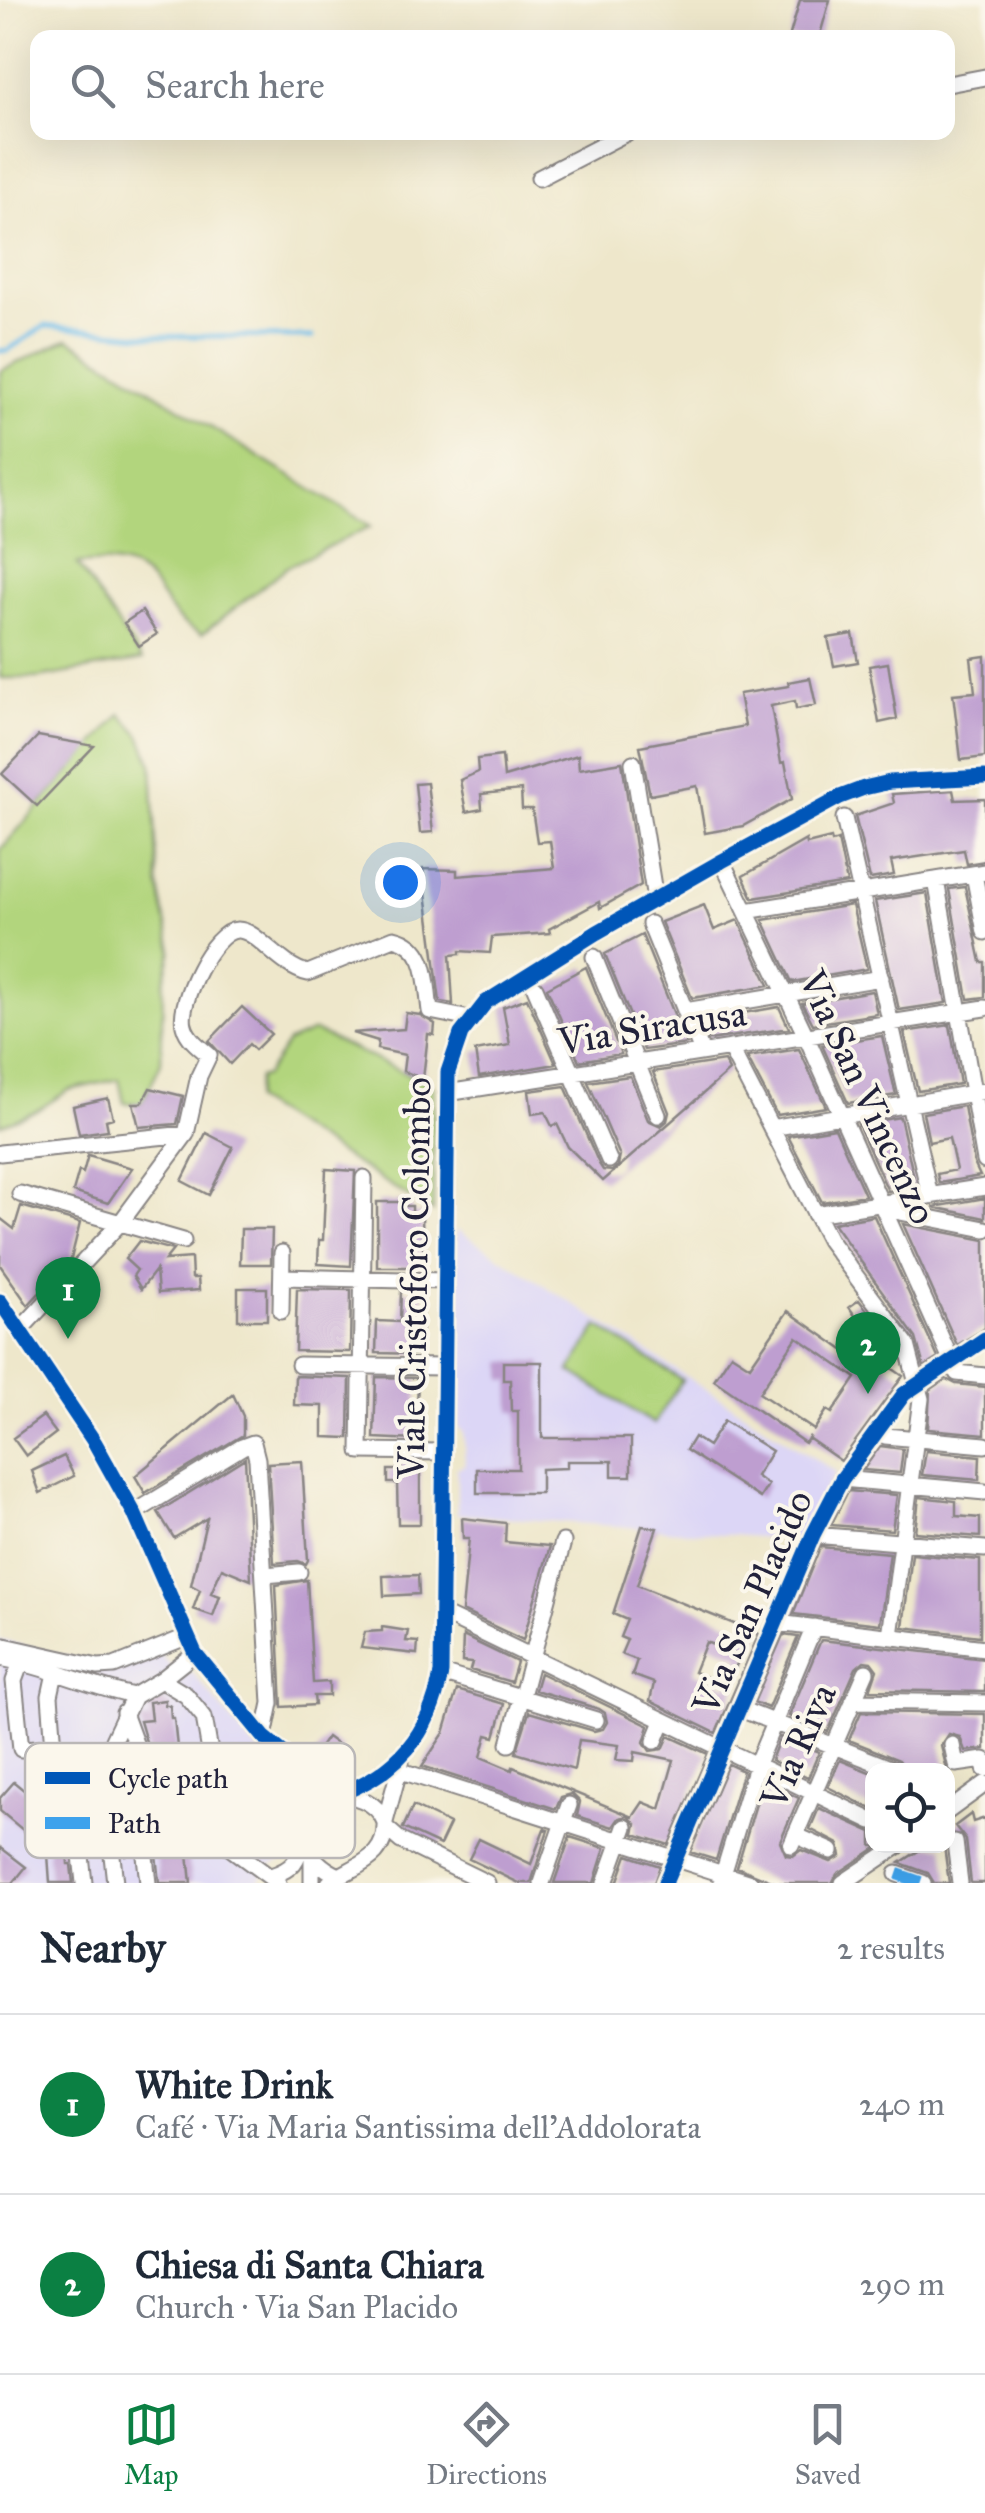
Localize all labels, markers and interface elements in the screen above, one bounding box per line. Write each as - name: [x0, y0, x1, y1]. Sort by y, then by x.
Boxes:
- search box: [30, 30, 955, 140]
- icon: search: [65, 58, 120, 113]
- text: Search here: [145, 62, 325, 108]
- your location: [375, 857, 426, 908]
- street label: Via San Vincenzo: [789, 962, 947, 1231]
- street label: Via Siracusa: [554, 989, 750, 1065]
- street label: Viale Cristoforo Colombo: [387, 1077, 441, 1480]
- pin: 1: [36, 1256, 100, 1339]
- pin: 2: [836, 1312, 900, 1394]
- street label: Via San Placido: [682, 1483, 822, 1722]
- street label: Via Riva: [750, 1675, 846, 1817]
- legend: [25, 1743, 355, 1858]
- text: Cycle path: [108, 1761, 229, 1796]
- map controls: [865, 1763, 955, 1853]
- button: locate: [865, 1763, 955, 1853]
- text: Path: [108, 1806, 161, 1841]
- text: Nearby: [40, 1922, 165, 1974]
- text: 2 results: [837, 1929, 945, 1968]
- text: White Drink: [135, 2062, 333, 2108]
- text: 1: [66, 2085, 79, 2124]
- text: 240 m: [859, 2085, 945, 2124]
- text: Café · Via Maria Santissima dell'Addolorata: [135, 2108, 701, 2147]
- text: Chiesa di Santa Chiara: [135, 2242, 484, 2288]
- text: 2: [65, 2265, 80, 2304]
- text: 290 m: [860, 2265, 945, 2304]
- text: Church · Via San Placido: [135, 2288, 458, 2327]
- tab: Map: [124, 2397, 179, 2492]
- tab: Directions: [426, 2397, 547, 2492]
- tab: Saved: [795, 2397, 861, 2492]

